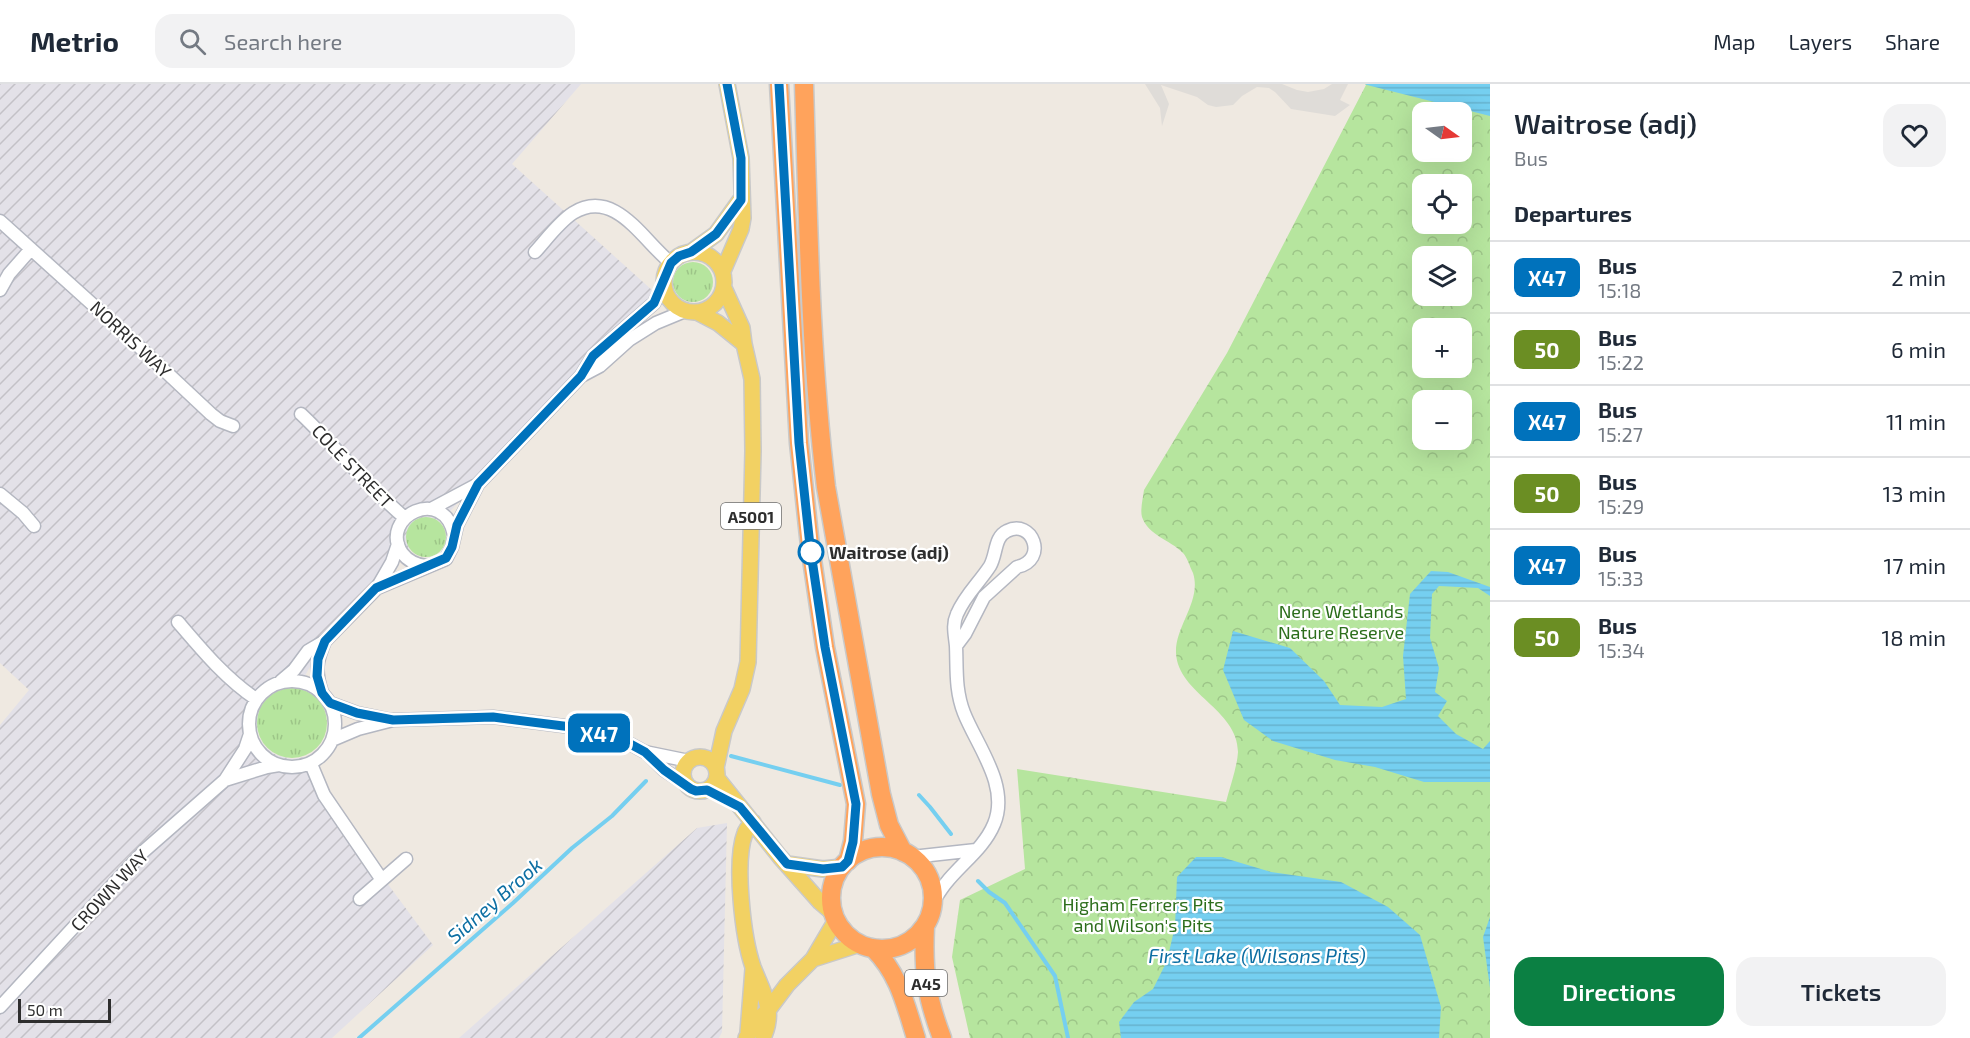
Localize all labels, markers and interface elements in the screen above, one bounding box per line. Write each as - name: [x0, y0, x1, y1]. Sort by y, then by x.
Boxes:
- search box: [155, 14, 575, 68]
- text: Metrio: [30, 24, 119, 58]
- icon: search: [176, 25, 209, 58]
- text: Search here: [224, 28, 342, 54]
- text: Map: [1713, 29, 1755, 54]
- text: Layers: [1788, 29, 1852, 54]
- text: Share: [1885, 29, 1940, 54]
- north arrow: [1412, 102, 1472, 162]
- map controls: [1412, 102, 1472, 450]
- button: heart: [1883, 104, 1946, 167]
- text: Waitrose (adj): [1514, 106, 1697, 140]
- text: Bus: [1514, 146, 1548, 170]
- button: locate: [1412, 174, 1472, 234]
- text: Departures: [1514, 200, 1632, 226]
- button: layers: [1412, 246, 1472, 306]
- text: Bus: [1598, 252, 1637, 278]
- text: 2 min: [1891, 264, 1946, 290]
- text: X47: [1528, 265, 1566, 290]
- text: 15:18: [1598, 278, 1642, 302]
- street label: NORRIS WAY: [86, 296, 177, 383]
- button: +: [1412, 318, 1472, 378]
- text: Bus: [1598, 324, 1637, 350]
- text: 6 min: [1891, 336, 1946, 362]
- text: 50: [1535, 337, 1559, 362]
- text: 15:22: [1598, 350, 1644, 374]
- button: −: [1412, 390, 1472, 450]
- text: Bus: [1598, 396, 1637, 422]
- text: 11 min: [1886, 408, 1946, 434]
- text: X47: [1528, 409, 1566, 434]
- street label: COLE STREET: [308, 420, 399, 513]
- text: 15:27: [1598, 422, 1643, 446]
- text: Bus: [1598, 468, 1637, 494]
- text: 13 min: [1883, 480, 1946, 506]
- text: 50: [1535, 481, 1559, 506]
- text: 15:29: [1598, 494, 1644, 518]
- road number: A5001: [721, 503, 781, 529]
- marker: Waitrose (adj): [798, 539, 824, 565]
- text: Bus: [1598, 540, 1637, 566]
- place label: Waitrose (adj): [829, 541, 949, 563]
- text: 17 min: [1884, 552, 1946, 578]
- text: X47: [1528, 553, 1566, 578]
- text: 15:33: [1598, 566, 1644, 590]
- park label: Nene Wetlands Nature Reserve: [1278, 600, 1404, 643]
- text: Bus: [1598, 612, 1637, 638]
- text: 18 min: [1881, 624, 1946, 650]
- text: 50: [1535, 625, 1559, 650]
- text: 15:34: [1598, 638, 1645, 662]
- line badge: X47: [564, 714, 634, 752]
- text: X47: [580, 721, 618, 746]
- street label: CROWN WAY: [65, 844, 153, 936]
- water label: Sidney Brook: [442, 852, 547, 949]
- park label: Higham Ferrers Pits and Wilson's Pits: [1062, 893, 1224, 936]
- water label: First Lake (Wilsons Pits): [1148, 943, 1366, 967]
- button: Directions: [1514, 957, 1724, 1026]
- button: Tickets: [1736, 957, 1946, 1026]
- road number: A45: [905, 970, 947, 996]
- scale bar: [18, 996, 111, 1024]
- text: 50 m: [27, 1000, 63, 1019]

